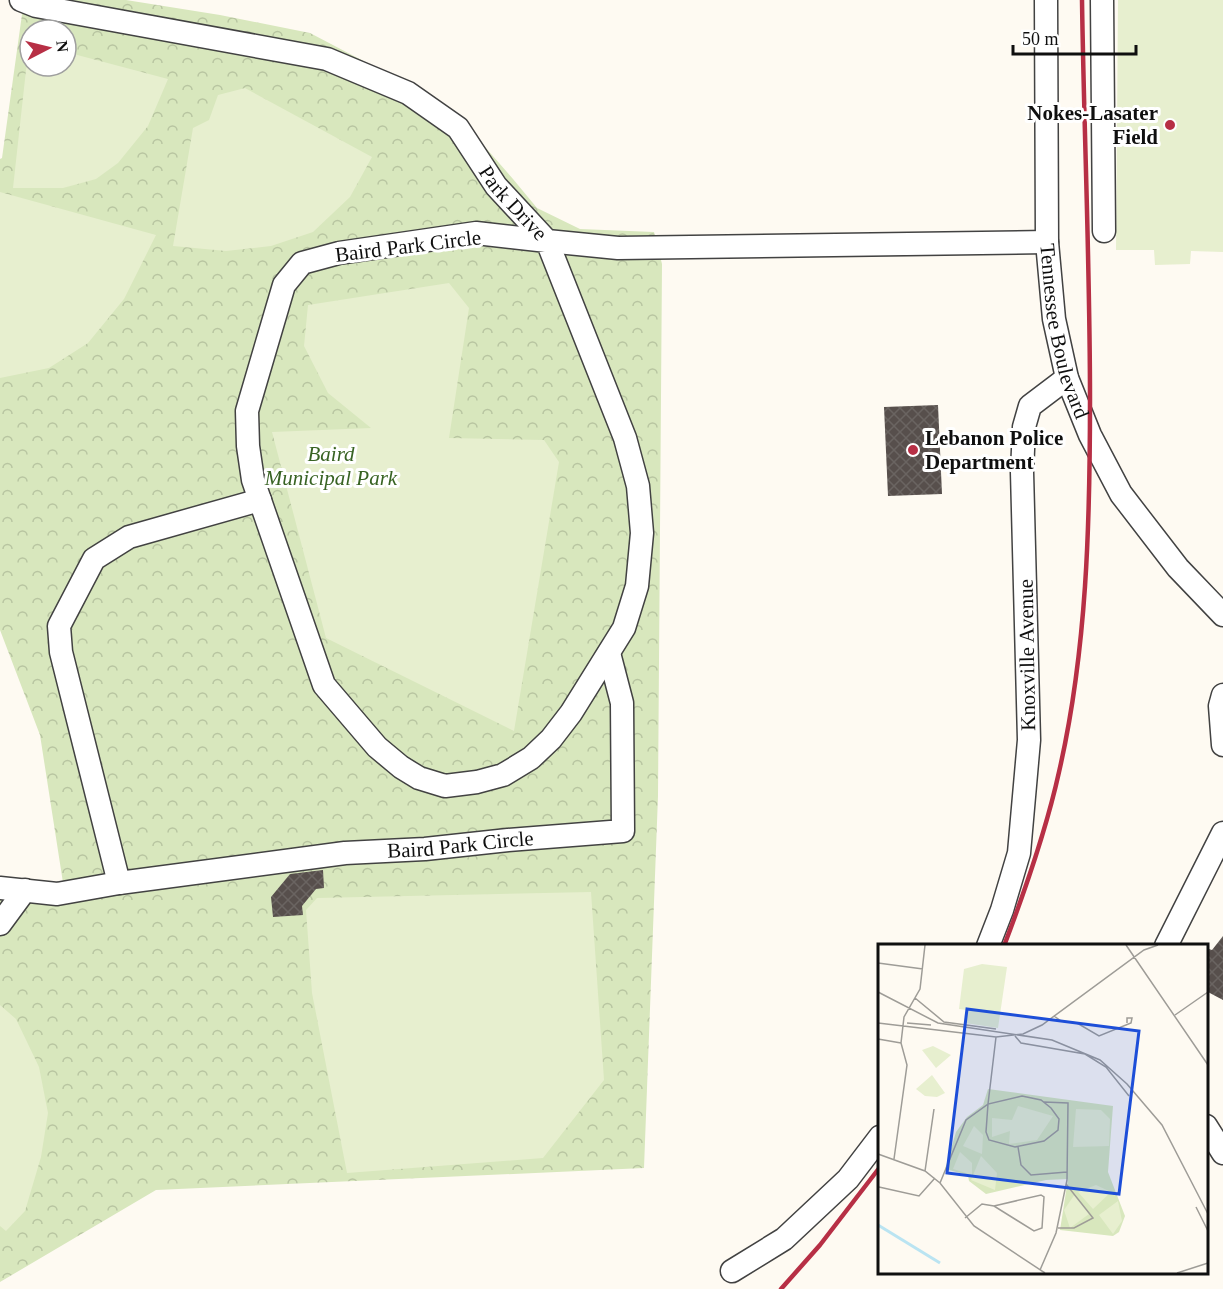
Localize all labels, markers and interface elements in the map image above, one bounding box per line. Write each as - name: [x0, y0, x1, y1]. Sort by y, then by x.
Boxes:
- north arrow: [18, 18, 78, 78]
- scale bar: [1013, 18, 1136, 56]
- text: 50 m: [1022, 29, 1059, 49]
- text: N: [53, 39, 72, 53]
- place label: Nokes-Lasater Field: [1027, 101, 1158, 149]
- marker: Nokes-Lasater Field: [1163, 118, 1177, 132]
- street label: Park Drive: [474, 161, 552, 245]
- street label: Baird Park Circle: [334, 225, 482, 267]
- street label: Tennessee Boulevard: [1035, 242, 1094, 423]
- place label: Lebanon Police Department: [925, 426, 1063, 474]
- park label: Baird Municipal Park: [264, 442, 398, 490]
- marker: Lebanon Police Department: [906, 443, 920, 457]
- street label: Knoxville Avenue: [1014, 579, 1040, 731]
- street label: Baird Park Circle: [387, 826, 535, 863]
- inset map: [878, 944, 1208, 1274]

